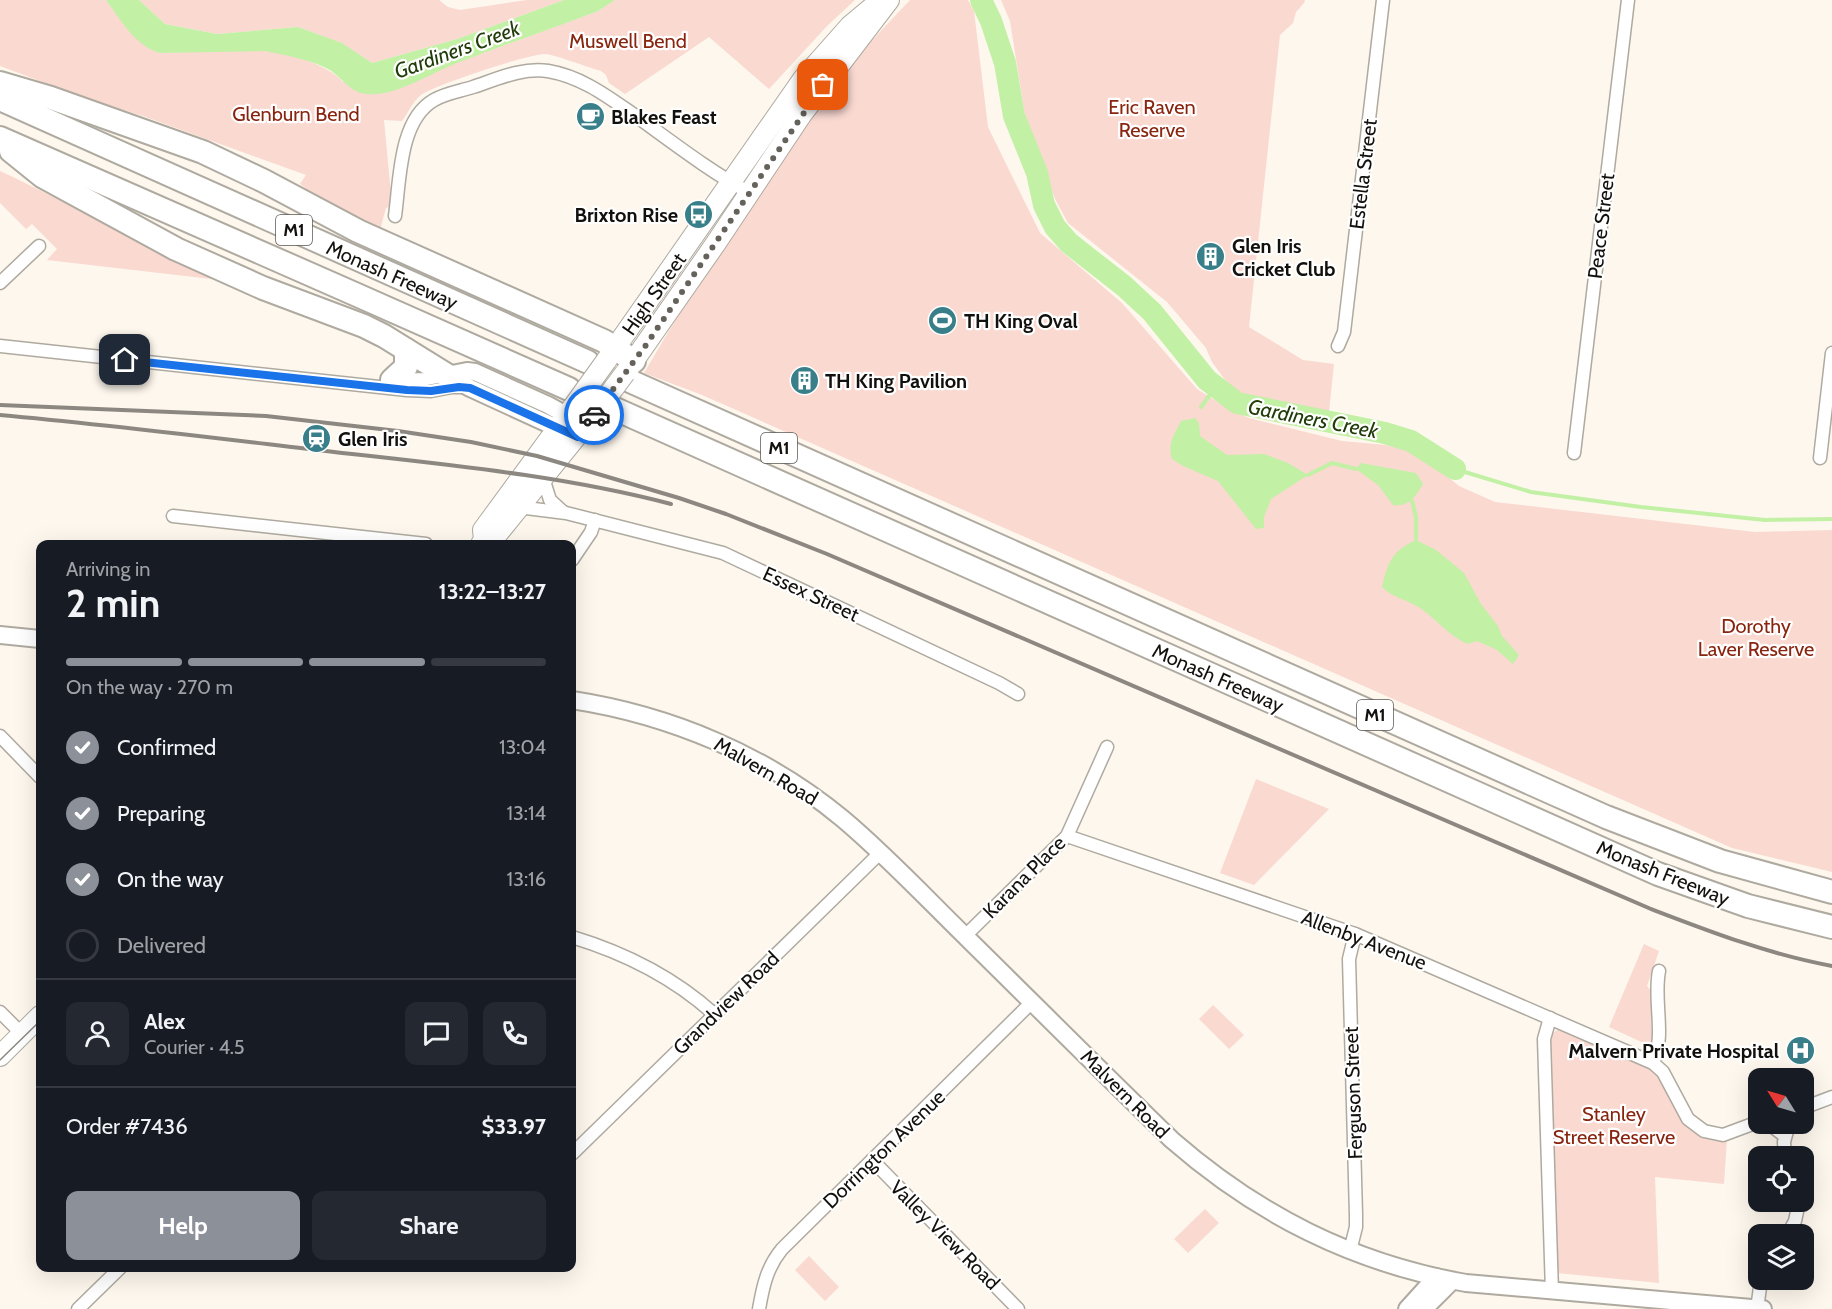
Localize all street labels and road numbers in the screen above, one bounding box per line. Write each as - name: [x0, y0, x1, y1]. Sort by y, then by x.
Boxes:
- street label: Estella Street: [1344, 117, 1382, 231]
- street label: Peace Street: [1583, 172, 1619, 280]
- road number: M1: [276, 215, 312, 245]
- street label: Monash Freeway: [323, 235, 461, 315]
- street label: High Street: [617, 248, 691, 340]
- road number: M1: [761, 433, 797, 463]
- street label: Essex Street: [759, 561, 863, 627]
- street label: Monash Freeway: [1149, 638, 1287, 718]
- road number: M1: [1357, 700, 1393, 730]
- street label: Malvern Road: [710, 732, 822, 810]
- street label: Karana Place: [978, 831, 1070, 923]
- street label: Monash Freeway: [1593, 835, 1733, 911]
- street label: Allenby Avenue: [1298, 905, 1430, 975]
- street label: Grandview Road: [668, 946, 784, 1060]
- street label: Ferguson Street: [1339, 1026, 1367, 1160]
- street label: Malvern Road: [1076, 1045, 1174, 1143]
- street label: Dorrington Avenue: [818, 1085, 950, 1213]
- street label: Valley View Road: [885, 1175, 1005, 1295]

